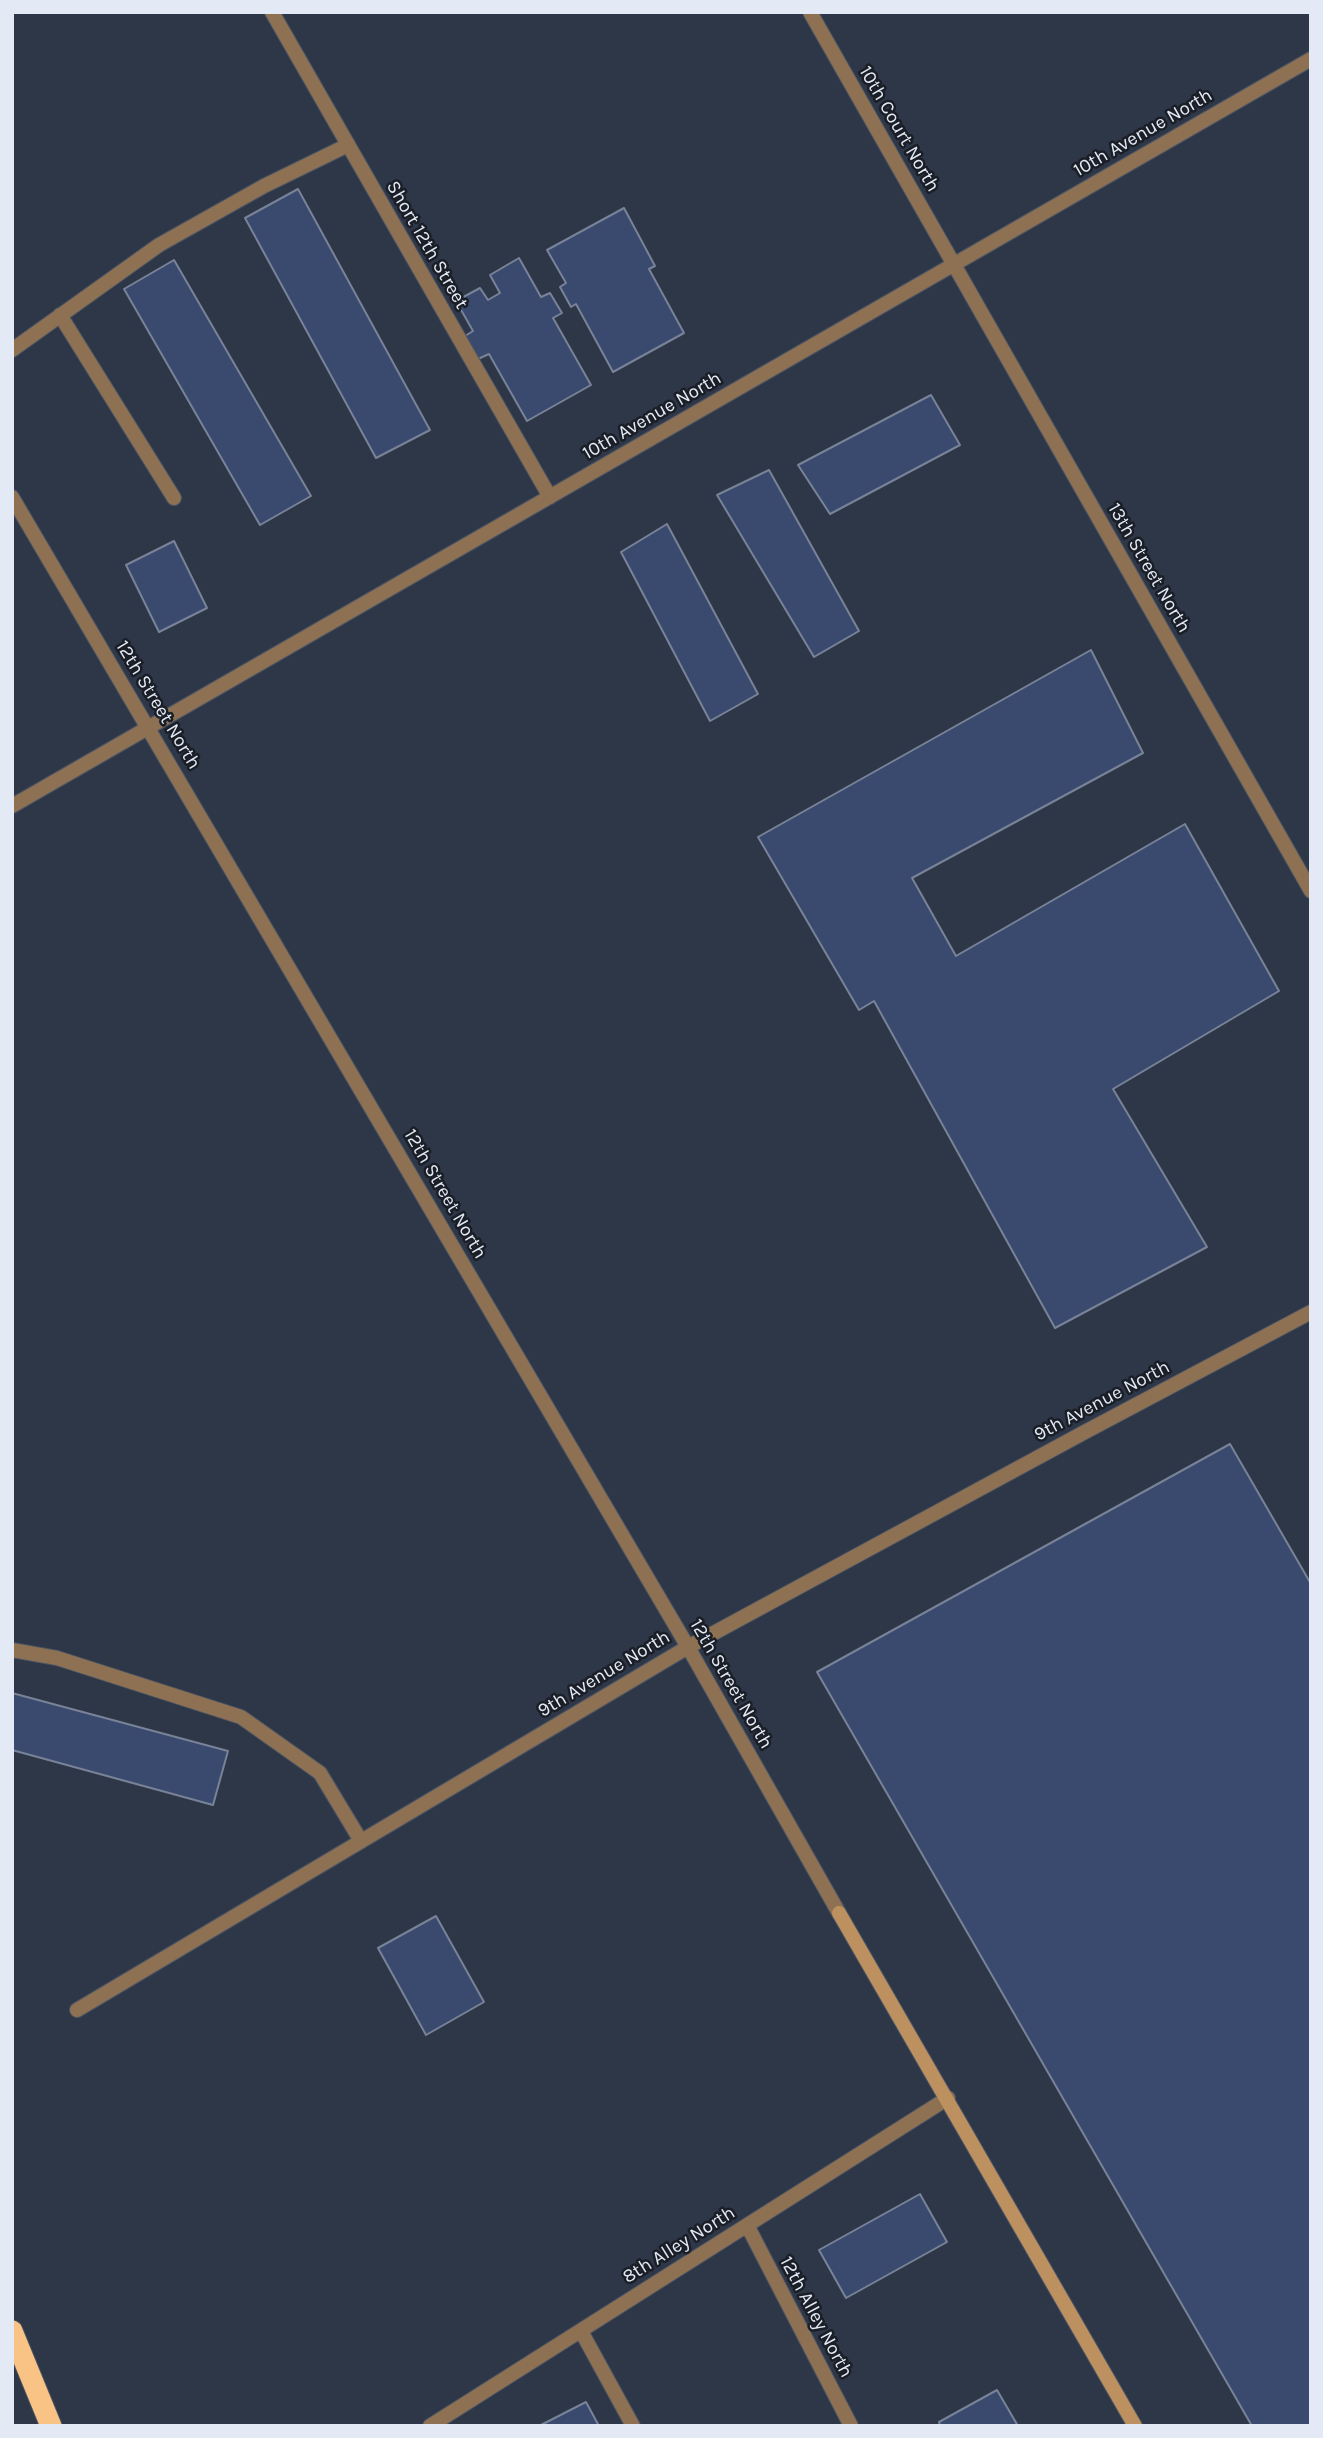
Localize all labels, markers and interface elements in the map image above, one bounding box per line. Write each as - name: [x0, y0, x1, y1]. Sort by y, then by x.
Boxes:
- street label: 10th Court North: [854, 62, 944, 196]
- street label: 10th Avenue North: [1069, 84, 1217, 182]
- street label: Short 12th Street: [381, 177, 473, 313]
- street label: 10th Avenue North: [578, 367, 726, 465]
- street label: 13th Street North: [1103, 499, 1195, 637]
- street label: 12th Street North: [111, 637, 205, 773]
- street label: 12th Street North: [399, 1125, 491, 1263]
- street label: 9th Avenue North: [1030, 1356, 1174, 1446]
- street label: 12th Street North: [685, 1615, 777, 1753]
- street label: 9th Avenue North: [534, 1626, 674, 1722]
- street label: 8th Alley North: [619, 2201, 739, 2289]
- street label: 12th Alley North: [774, 2253, 858, 2381]

